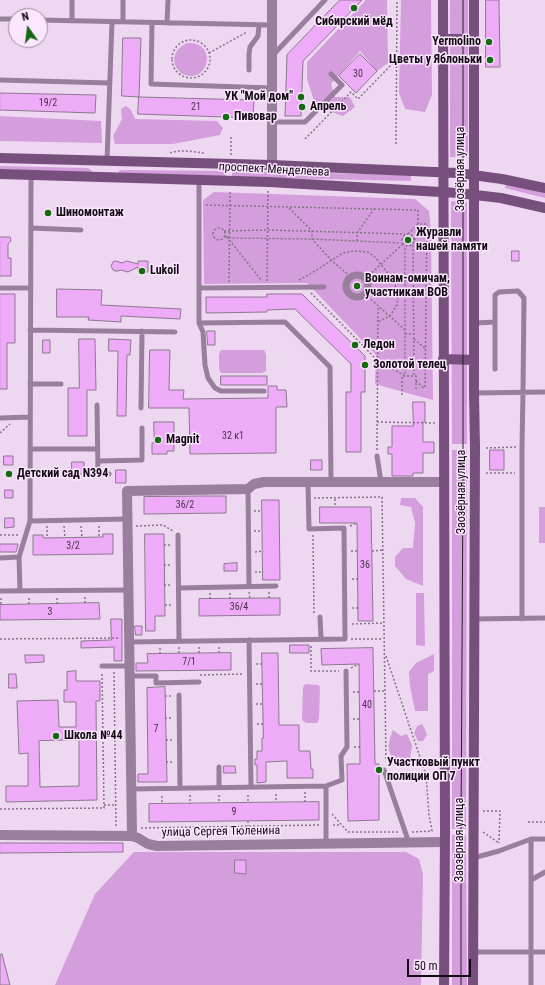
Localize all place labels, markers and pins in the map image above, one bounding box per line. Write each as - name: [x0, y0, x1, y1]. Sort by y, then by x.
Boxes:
- marker: Сибирский мёд: [349, 3, 359, 13]
- place label: Сибирский мёд: [315, 15, 393, 29]
- place label: Yermolino: [432, 35, 481, 49]
- marker: Yermolino: [484, 37, 494, 47]
- place label: Цветы у Яблоньки: [389, 53, 482, 67]
- marker: Цветы у Яблоньки: [485, 55, 495, 65]
- place label: УК "Мой дом": [225, 90, 293, 104]
- marker: УК "Мой дом": [296, 92, 306, 102]
- place label: Апрель: [310, 100, 346, 114]
- marker: Апрель: [297, 102, 307, 112]
- place label: Пивовар: [234, 110, 277, 124]
- marker: Пивовар: [221, 112, 231, 122]
- place label: Шиномонтаж: [56, 206, 124, 220]
- marker: Шиномонтаж: [43, 208, 53, 218]
- place label: Журавли нашей памяти: [416, 226, 488, 254]
- marker: Журавли нашей памяти: [403, 235, 413, 245]
- place label: Lukoil: [150, 264, 179, 278]
- marker: Lukoil: [137, 266, 147, 276]
- place label: Воинам-омичам, участникам ВОВ: [365, 272, 450, 300]
- marker: Воинам-омичам, участникам ВОВ: [352, 281, 362, 291]
- place label: Ледон: [363, 338, 395, 352]
- marker: Ледон: [350, 340, 360, 350]
- place label: Золотой телец: [373, 358, 446, 372]
- marker: Золотой телец: [360, 360, 370, 370]
- place label: Magnit: [166, 433, 199, 447]
- marker: Magnit: [153, 435, 163, 445]
- place label: Детский сад N394: [17, 467, 108, 481]
- marker: Детский сад N394: [4, 469, 14, 479]
- place label: Школа №44: [64, 729, 123, 743]
- marker: Школа №44: [51, 731, 61, 741]
- place label: Участковый пункт полиции ОП 7: [387, 756, 480, 784]
- marker: Участковый пункт полиции ОП 7: [374, 765, 384, 775]

